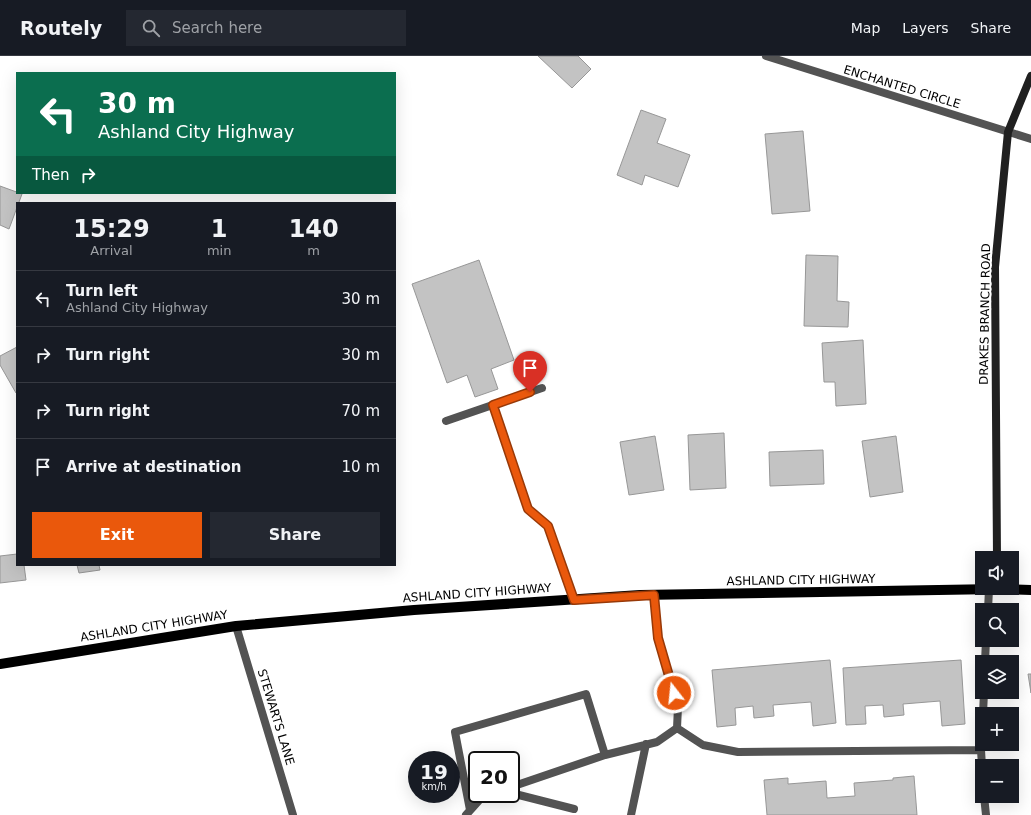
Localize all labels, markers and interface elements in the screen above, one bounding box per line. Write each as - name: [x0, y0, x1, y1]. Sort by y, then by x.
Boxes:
- search box: [126, 10, 406, 46]
- text: Routely: [20, 17, 102, 39]
- icon: search: [140, 17, 162, 39]
- text: Search here: [172, 19, 262, 37]
- text: Map: [851, 20, 880, 36]
- text: Layers: [902, 20, 949, 36]
- text: Share: [971, 20, 1011, 36]
- street label: ENCHANTED CIRCLE: [842, 63, 962, 111]
- text: 30 m: [98, 87, 176, 120]
- icon: left: [32, 88, 84, 140]
- text: Ashland City Highway: [98, 121, 294, 142]
- icon: right: [77, 164, 99, 186]
- text: Then: [32, 166, 69, 184]
- text: 15:29: [73, 215, 150, 243]
- text: 1: [211, 215, 227, 243]
- text: 140: [289, 215, 339, 243]
- text: Arrival: [90, 243, 133, 258]
- text: min: [207, 243, 231, 258]
- text: m: [307, 243, 320, 258]
- street label: DRAKES BRANCH ROAD: [977, 243, 993, 385]
- text: Turn left: [66, 282, 138, 300]
- icon: left: [32, 288, 54, 310]
- text: 30 m: [342, 290, 380, 308]
- text: Ashland City Highway: [66, 300, 208, 315]
- icon: right: [32, 344, 54, 366]
- text: Turn right: [66, 346, 150, 364]
- text: 30 m: [342, 346, 380, 364]
- pin: [513, 351, 547, 392]
- icon: arrive: [519, 357, 541, 379]
- icon: right: [32, 400, 54, 422]
- text: Turn right: [66, 402, 150, 420]
- text: 70 m: [342, 402, 380, 420]
- icon: arrive: [32, 456, 54, 478]
- text: Arrive at destination: [66, 458, 241, 476]
- text: 10 m: [342, 458, 380, 476]
- button: Exit: [32, 512, 202, 558]
- button: Share: [210, 512, 380, 558]
- map controls: [975, 551, 1019, 803]
- button: sound: [975, 551, 1019, 595]
- street label: ASHLAND CITY HIGHWAY: [726, 572, 876, 588]
- street label: ASHLAND CITY HIGHWAY: [402, 581, 553, 605]
- button: search: [975, 603, 1019, 647]
- street label: ASHLAND CITY HIGHWAY: [79, 607, 229, 645]
- button: layers: [975, 655, 1019, 699]
- street label: STEWARTS LANE: [255, 667, 297, 767]
- position arrow: [653, 672, 695, 714]
- button: +: [975, 707, 1019, 751]
- speed limit sign: 20: [468, 751, 520, 803]
- button: −: [975, 759, 1019, 803]
- text: 19: [420, 760, 448, 784]
- text: km/h: [421, 781, 447, 792]

